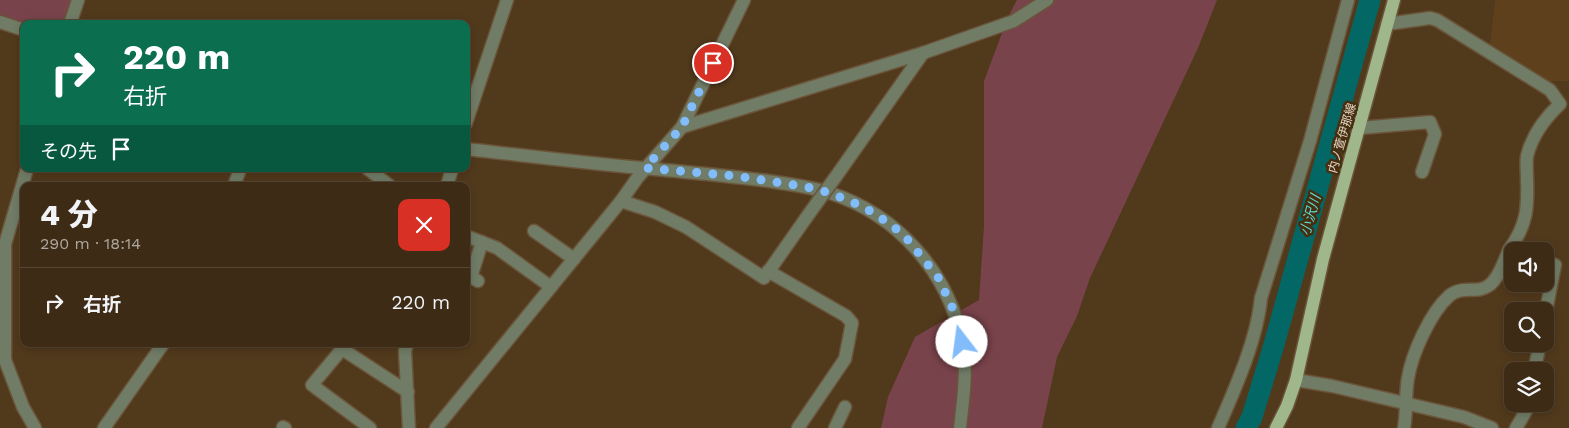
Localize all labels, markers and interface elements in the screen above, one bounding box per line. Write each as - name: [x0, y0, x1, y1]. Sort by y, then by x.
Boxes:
- text: 220 m: [123, 36, 230, 78]
- icon: right: [40, 40, 105, 105]
- pin: [692, 42, 734, 84]
- icon: arrive: [699, 49, 727, 77]
- text: 右折: [123, 84, 167, 109]
- street label: 内ノ萱伊那線: [1325, 101, 1359, 175]
- icon: arrive: [107, 135, 135, 163]
- text: その先: [40, 140, 97, 163]
- water label: 小沢川: [1297, 191, 1324, 237]
- text: 4 分: [40, 197, 98, 232]
- button: close: [398, 199, 450, 251]
- text: 290 m · 18:14: [40, 234, 141, 253]
- map controls: [1504, 242, 1554, 412]
- button: sound: [1504, 242, 1554, 292]
- icon: right: [40, 289, 68, 317]
- text: 220 m: [391, 291, 450, 314]
- text: 右折: [83, 293, 121, 316]
- button: search: [1504, 302, 1554, 352]
- position arrow: [935, 315, 987, 367]
- button: layers: [1504, 362, 1554, 412]

